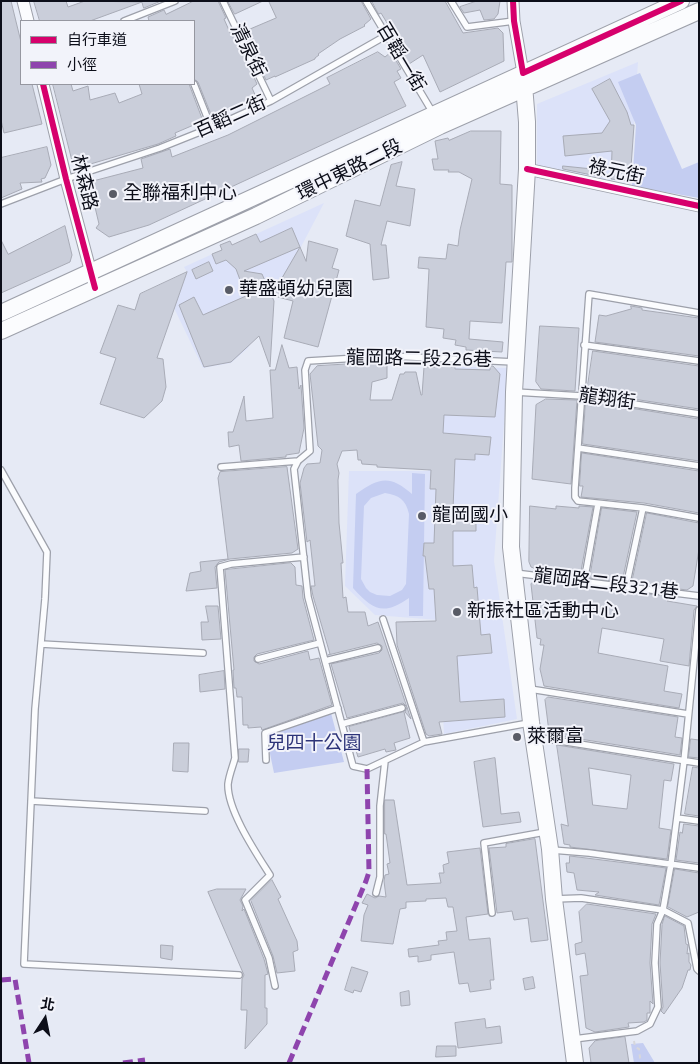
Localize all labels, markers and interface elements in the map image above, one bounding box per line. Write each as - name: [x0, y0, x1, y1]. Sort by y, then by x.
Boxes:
- legend: [20, 20, 195, 85]
- street label: 清泉街: [224, 20, 270, 82]
- street label: 百韜一街: [371, 20, 429, 96]
- text: 自行車道: [67, 28, 127, 51]
- text: 小徑: [67, 53, 97, 76]
- street label: 百韜二街: [192, 92, 270, 144]
- street label: 環中東路二段: [294, 136, 406, 206]
- street label: 林森路: [65, 153, 101, 213]
- street label: 祿元街: [586, 156, 646, 190]
- place label: 全聯福利中心: [123, 183, 237, 205]
- marker: 全聯福利中心: [107, 188, 119, 200]
- place label: 華盛頓幼兒園: [239, 279, 353, 301]
- marker: 華盛頓幼兒園: [223, 284, 235, 296]
- street label: 龍岡路二段226巷: [346, 347, 492, 373]
- street label: 龍翔街: [577, 385, 637, 415]
- place label: 龍岡國小: [432, 505, 508, 527]
- marker: 龍岡國小: [416, 510, 428, 522]
- street label: 龍岡路二段321巷: [532, 565, 680, 605]
- place label: 新振社區活動中心: [467, 601, 619, 623]
- marker: 新振社區活動中心: [451, 606, 463, 618]
- place label: 萊爾富: [527, 726, 584, 748]
- marker: 萊爾富: [511, 731, 523, 743]
- park label: 兒四十公園: [267, 733, 361, 755]
- text: 北: [39, 992, 57, 1015]
- north arrow: [20, 994, 70, 1044]

